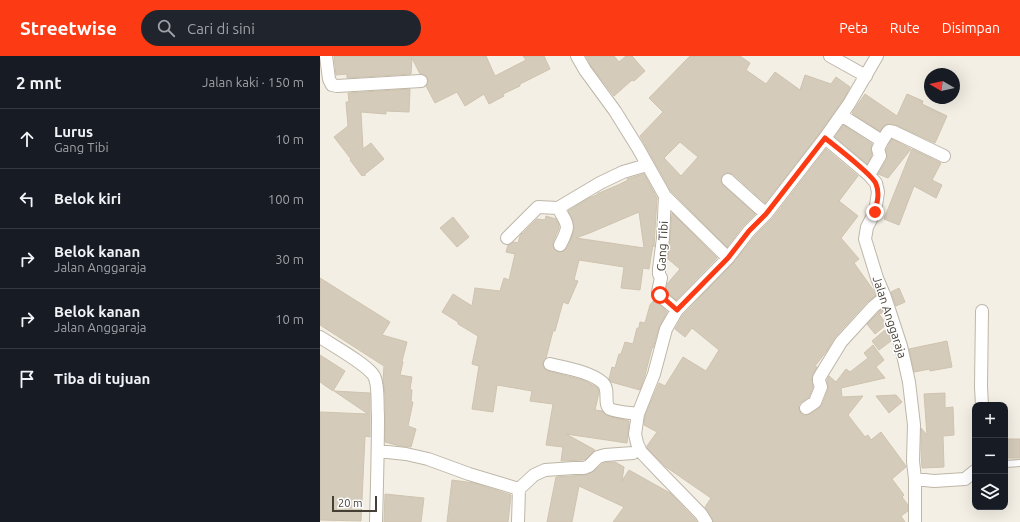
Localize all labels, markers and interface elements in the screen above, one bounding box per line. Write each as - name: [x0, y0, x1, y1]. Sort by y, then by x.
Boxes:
- search box: [141, 10, 421, 46]
- text: Streetwise: [20, 17, 117, 39]
- icon: search: [155, 17, 177, 39]
- text: Cari di sini: [187, 20, 255, 37]
- text: Peta: [839, 20, 868, 36]
- text: Rute: [890, 20, 920, 36]
- text: Disimpan: [942, 20, 1000, 36]
- north arrow: [924, 68, 960, 104]
- text: 2 mnt: [16, 73, 62, 92]
- text: Jalan kaki · 150 m: [202, 75, 304, 89]
- text: Lurus: [54, 123, 93, 140]
- icon: ahead: [16, 128, 38, 150]
- text: 10 m: [275, 132, 304, 146]
- text: Gang Tibi: [54, 140, 109, 154]
- icon: left: [16, 188, 38, 210]
- text: Belok kiri: [54, 190, 121, 207]
- text: 100 m: [268, 192, 304, 206]
- route end: [866, 203, 884, 221]
- street label: Gang Tibi: [654, 220, 670, 272]
- text: Belok kanan: [54, 243, 140, 260]
- icon: right: [16, 248, 38, 270]
- text: 30 m: [275, 252, 304, 266]
- text: Jalan Anggaraja: [54, 260, 147, 274]
- street label: Jalan Anggaraja: [871, 274, 909, 360]
- route start: [651, 286, 669, 304]
- text: Belok kanan: [54, 303, 140, 320]
- icon: right: [16, 308, 38, 330]
- text: 10 m: [275, 312, 304, 326]
- text: Jalan Anggaraja: [54, 320, 147, 334]
- icon: arrive: [16, 368, 38, 390]
- text: Tiba di tujuan: [54, 370, 150, 387]
- map controls: [972, 402, 1008, 510]
- button: +: [972, 402, 1008, 438]
- button: −: [972, 438, 1008, 474]
- button: layers: [972, 474, 1008, 510]
- scale bar: [332, 494, 377, 513]
- text: 20 m: [338, 497, 362, 509]

